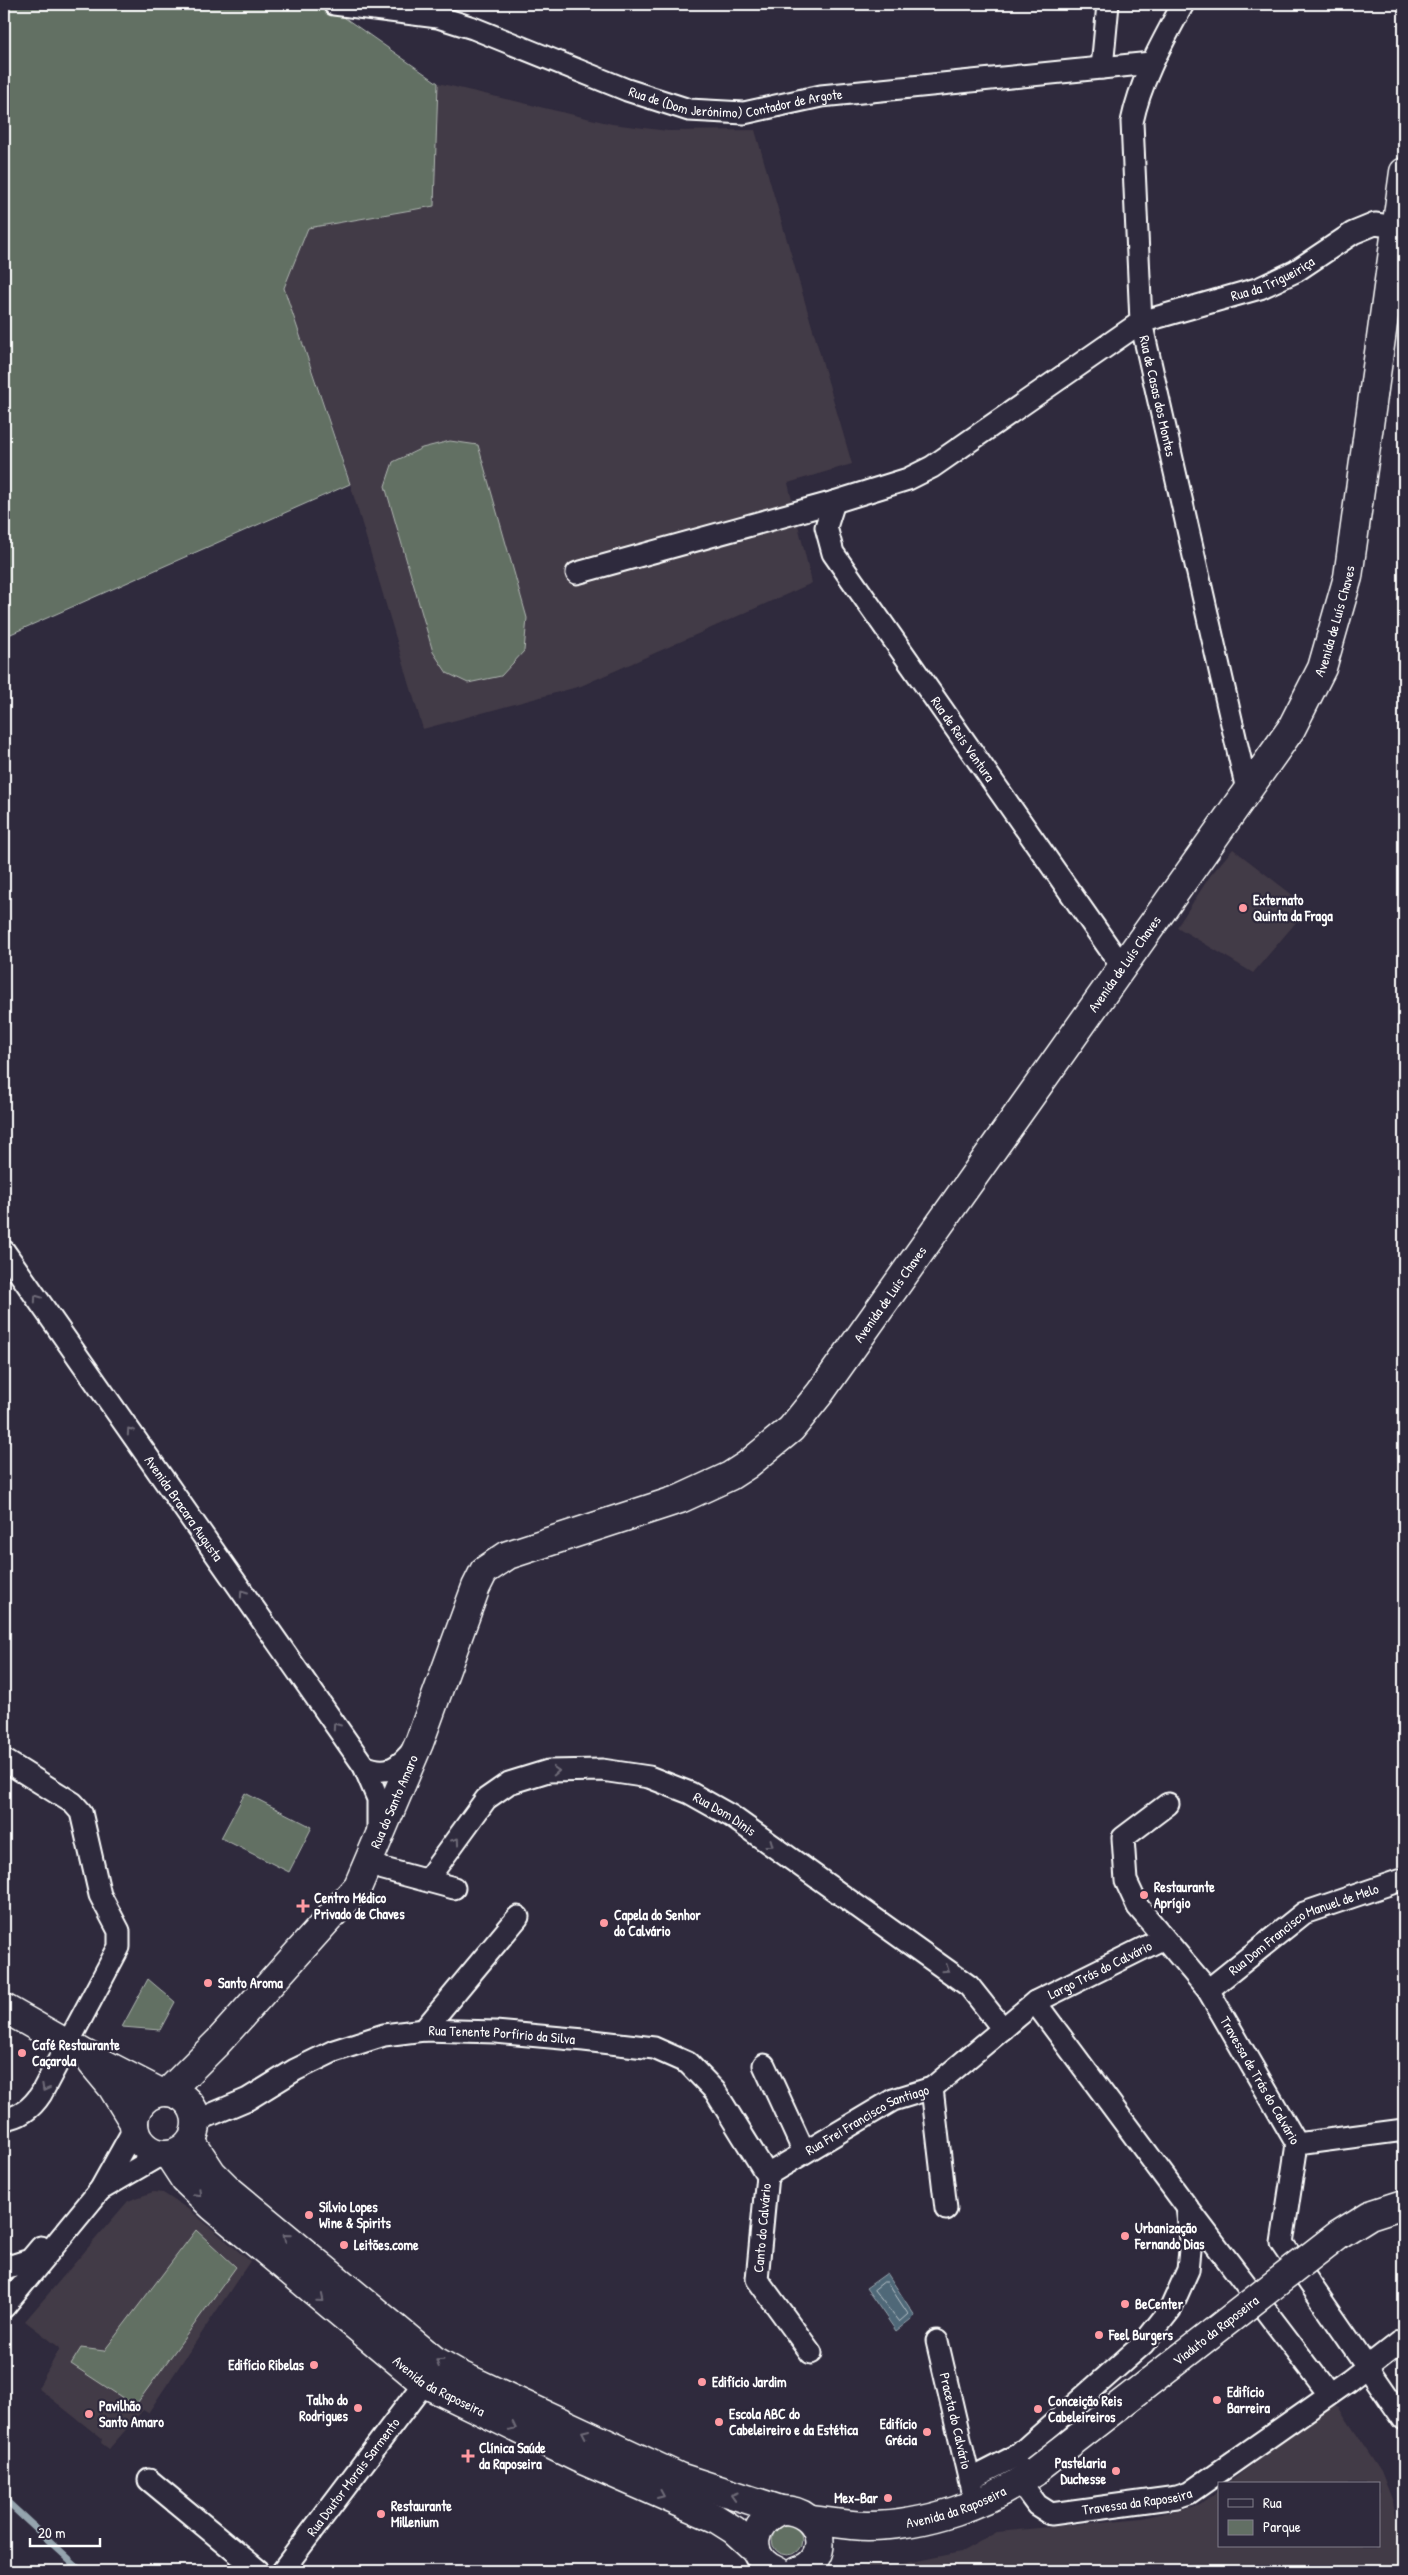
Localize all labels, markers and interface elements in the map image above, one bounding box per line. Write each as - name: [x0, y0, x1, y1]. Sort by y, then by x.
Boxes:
- street label: Rua de (Dom Jerónimo) Contador de Argote: [627, 81, 844, 122]
- street label: Rua da Trigueiriça: [1228, 251, 1318, 305]
- street label: Rua de Casas dos Montes: [1135, 333, 1181, 458]
- street label: Avenida de Luís Chaves: [1309, 565, 1358, 680]
- street label: Rua de Reis Ventura: [927, 692, 1000, 785]
- place label: Externato Quinta da Fraga: [1253, 890, 1333, 927]
- marker: Externato Quinta da Fraga: [1237, 902, 1249, 914]
- street label: Avenida de Luís Chaves: [1083, 911, 1165, 1016]
- street label: Avenida de Luís Chaves: [849, 1242, 930, 1346]
- one-way arrow: [34, 1294, 43, 1304]
- one-way arrow: [127, 1428, 136, 1437]
- street label: Avenida Bracara Augusta: [141, 1451, 228, 1565]
- one-way arrow: [240, 1589, 249, 1599]
- one-way arrow: [333, 1723, 342, 1732]
- street label: Rua do Santo Amaro: [365, 1751, 422, 1851]
- one-way arrow: [552, 1766, 560, 1777]
- street label: Rua Dom Dinis: [690, 1787, 760, 1840]
- one-way arrow: [450, 1838, 458, 1847]
- one-way arrow: [764, 1838, 773, 1846]
- place label: Restaurante Aprígio: [1154, 1877, 1215, 1914]
- street label: Rua Dom Francisco Manuel de Melo: [1224, 1878, 1381, 1979]
- place label: Centro Médico Privado de Chaves: [314, 1888, 405, 1923]
- marker: Restaurante Aprígio: [1138, 1889, 1150, 1901]
- marker: Centro Médico Privado de Chaves: [296, 1899, 310, 1913]
- place label: Capela do Senhor do Calvário: [614, 1905, 701, 1940]
- marker: Capela do Senhor do Calvário: [598, 1917, 610, 1929]
- street label: Largo Trás do Calvário: [1044, 1935, 1155, 2003]
- one-way arrow: [941, 1963, 950, 1972]
- place label: Santo Aroma: [218, 1973, 283, 1992]
- marker: Santo Aroma: [202, 1977, 214, 1989]
- street label: Travessa de Trás do Calvário: [1216, 2012, 1305, 2148]
- street label: Rua Tenente Porfírio da Silva: [429, 2020, 577, 2048]
- place label: Café Restaurante Caçarola: [32, 2035, 120, 2070]
- marker: Café Restaurante Caçarola: [16, 2047, 28, 2059]
- street label: Rua Frei Francisco Santiago: [802, 2079, 932, 2159]
- one-way arrow: [41, 2082, 51, 2091]
- street label: Canto do Calvário: [748, 2182, 775, 2273]
- one-way arrow: [192, 2187, 201, 2196]
- place label: Sílvio Lopes Wine & Spirits: [319, 2197, 391, 2234]
- marker: Sílvio Lopes Wine & Spirits: [303, 2209, 315, 2221]
- place label: Urbanização Fernando Dias: [1134, 2218, 1205, 2253]
- marker: Urbanização Fernando Dias: [1119, 2230, 1131, 2242]
- one-way arrow: [283, 2234, 292, 2242]
- place label: Leitões.come: [354, 2235, 419, 2254]
- marker: Leitões.come: [338, 2239, 350, 2251]
- street label: Viaduto da Raposeira: [1168, 2290, 1263, 2369]
- one-way arrow: [315, 2293, 324, 2301]
- place label: BeCenter: [1135, 2294, 1184, 2313]
- marker: BeCenter: [1119, 2298, 1131, 2310]
- place label: Feel Burgers: [1108, 2325, 1174, 2346]
- marker: Feel Burgers: [1093, 2329, 1105, 2341]
- street label: Avenida da Raposeira: [389, 2351, 489, 2420]
- place label: Edifício Ribelas: [228, 2355, 305, 2374]
- marker: Edifício Ribelas: [308, 2359, 320, 2371]
- one-way arrow: [435, 2359, 444, 2368]
- street label: Praceta do Calvário: [936, 2370, 977, 2471]
- place label: Edifício Jardim: [712, 2372, 787, 2391]
- marker: Edifício Jardim: [696, 2376, 708, 2388]
- place label: Edifício Barreira: [1227, 2382, 1270, 2417]
- place label: Talho do Rodrigues: [299, 2390, 349, 2427]
- place label: Conceição Reis Cabeleireiros: [1048, 2391, 1123, 2426]
- marker: Edifício Barreira: [1211, 2394, 1223, 2406]
- place label: Pavilhão Santo Amaro: [99, 2396, 164, 2431]
- marker: Talho do Rodrigues: [352, 2402, 364, 2414]
- marker: Conceição Reis Cabeleireiros: [1032, 2403, 1044, 2415]
- place label: Escola ABC do Cabeleireiro e da Estética: [729, 2404, 859, 2439]
- marker: Pavilhão Santo Amaro: [83, 2408, 95, 2420]
- street label: Rua Doutor Morais Sarmento: [302, 2413, 404, 2540]
- place label: Edifício Grécia: [880, 2414, 917, 2449]
- marker: Escola ABC do Cabeleireiro e da Estética: [713, 2416, 725, 2428]
- one-way arrow: [508, 2421, 517, 2431]
- marker: Edifício Grécia: [921, 2426, 933, 2438]
- one-way arrow: [581, 2429, 590, 2439]
- place label: Clínica Saúde da Raposeira: [479, 2438, 546, 2475]
- marker: Clínica Saúde da Raposeira: [461, 2449, 475, 2463]
- place label: Pastelaria Duchesse: [1055, 2453, 1107, 2488]
- marker: Pastelaria Duchesse: [1110, 2465, 1122, 2477]
- street label: Avenida da Raposeira: [905, 2481, 1009, 2532]
- legend: [1218, 2482, 1380, 2548]
- street label: Travessa da Raposeira: [1081, 2483, 1195, 2519]
- one-way arrow: [656, 2488, 665, 2499]
- place label: Mex-Bar: [834, 2488, 879, 2507]
- one-way arrow: [731, 2491, 739, 2501]
- marker: Mex-Bar: [882, 2492, 894, 2504]
- text: Rua: [1263, 2492, 1282, 2513]
- place label: Restaurante Millenium: [391, 2496, 452, 2531]
- marker: Restaurante Millenium: [375, 2508, 387, 2520]
- scale bar: [30, 2515, 100, 2547]
- text: Parque: [1263, 2516, 1301, 2537]
- text: 20 m: [38, 2522, 65, 2543]

